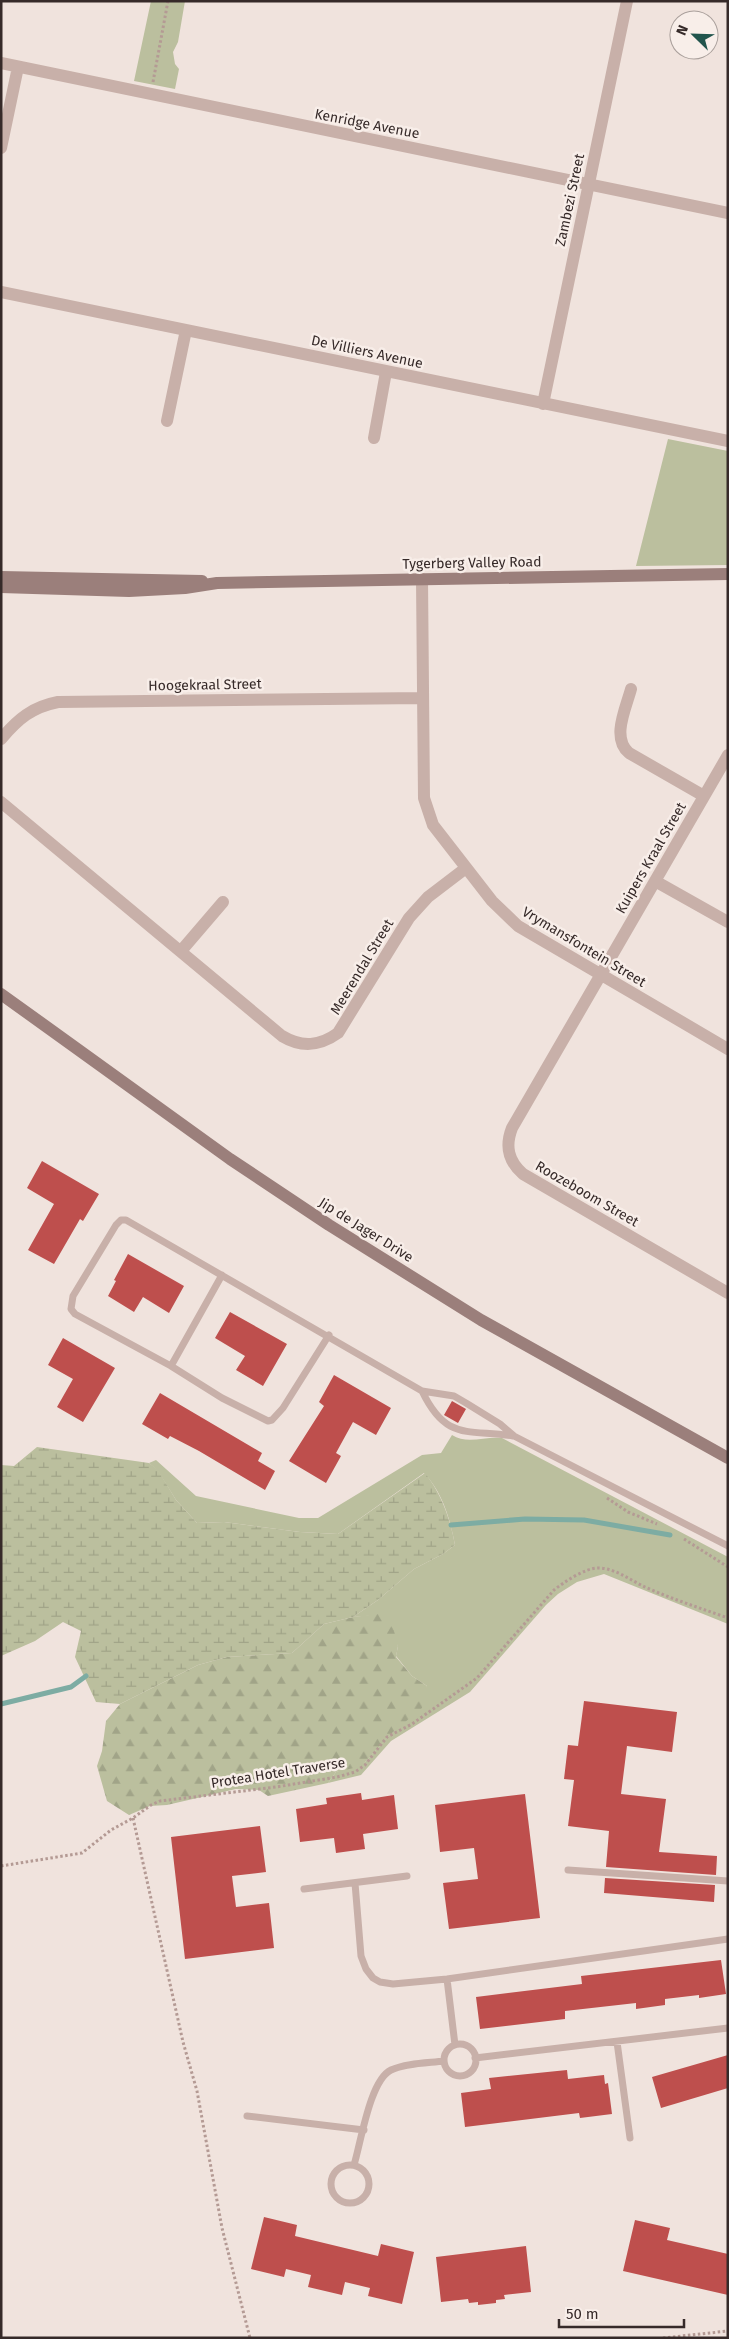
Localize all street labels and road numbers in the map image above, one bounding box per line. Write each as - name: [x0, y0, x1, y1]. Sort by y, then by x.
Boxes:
- street label: Kenridge Avenue: [313, 105, 421, 143]
- street label: Zambezi Street: [552, 151, 588, 248]
- street label: De Villiers Avenue: [310, 332, 424, 372]
- street label: Tygerberg Valley Road: [402, 553, 542, 573]
- street label: Hoogekraal Street: [148, 675, 263, 694]
- street label: Kuipers Kraal Street: [612, 799, 690, 917]
- street label: Vrymansfontein Street: [519, 903, 650, 991]
- street label: Meerendal Street: [327, 915, 398, 1018]
- street label: Roozeboom Street: [532, 1158, 643, 1231]
- street label: Jip de Jager Drive: [316, 1194, 416, 1266]
- street label: Protea Hotel Traverse: [210, 1754, 346, 1792]

